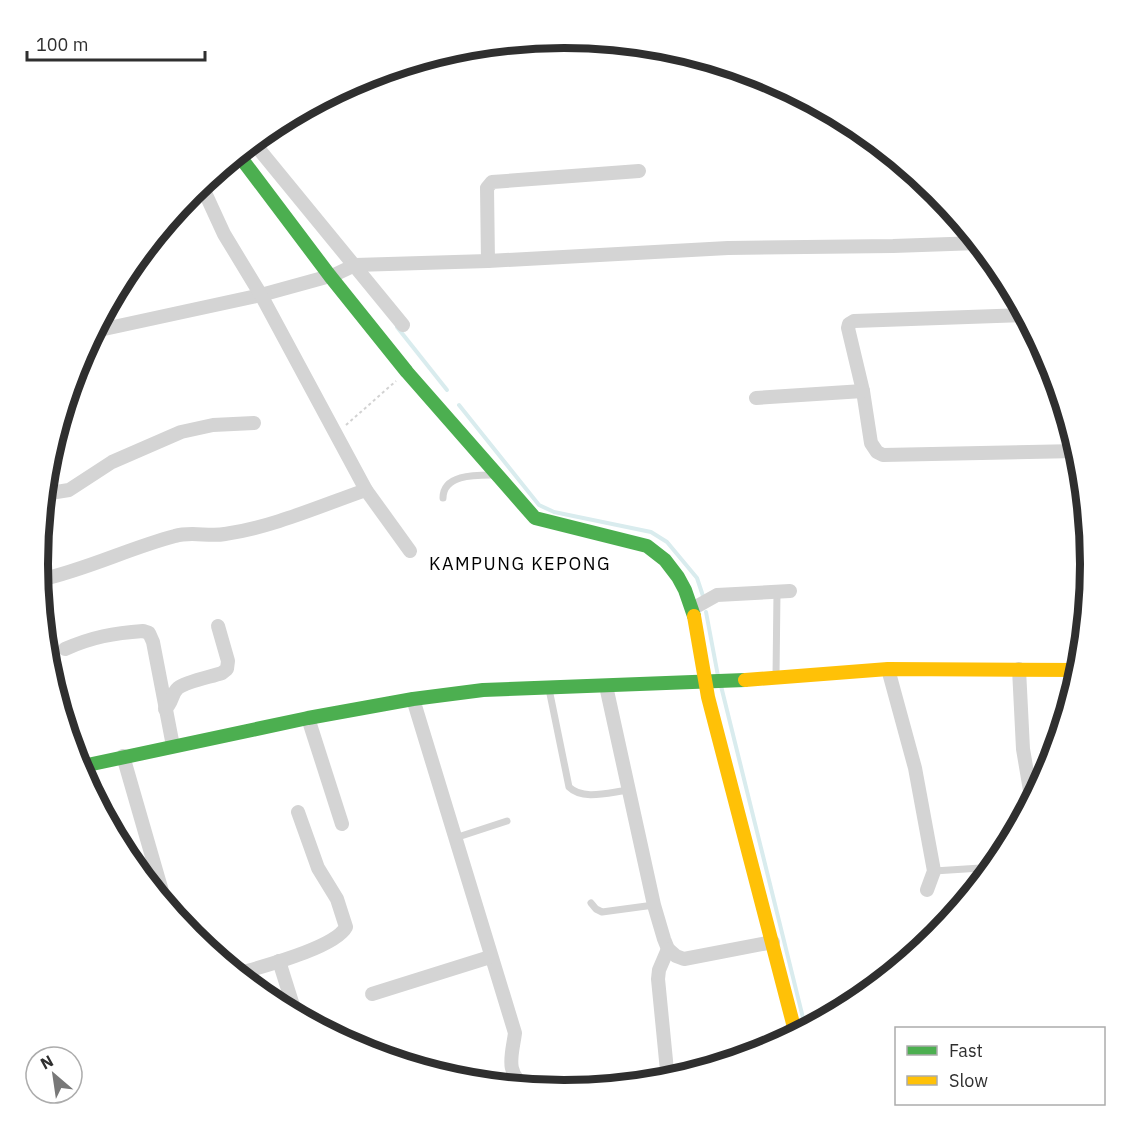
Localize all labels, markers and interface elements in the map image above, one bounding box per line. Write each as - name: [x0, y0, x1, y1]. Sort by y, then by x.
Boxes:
- scale bar: [27, 24, 206, 62]
- text: 100 m: [36, 33, 88, 56]
- district label: KAMPUNG KEPONG: [429, 552, 611, 575]
- legend: [895, 1027, 1105, 1105]
- text: Fast: [949, 1039, 983, 1062]
- north arrow: [24, 1045, 84, 1105]
- text: N: [37, 1050, 57, 1073]
- text: Slow: [949, 1069, 988, 1092]

